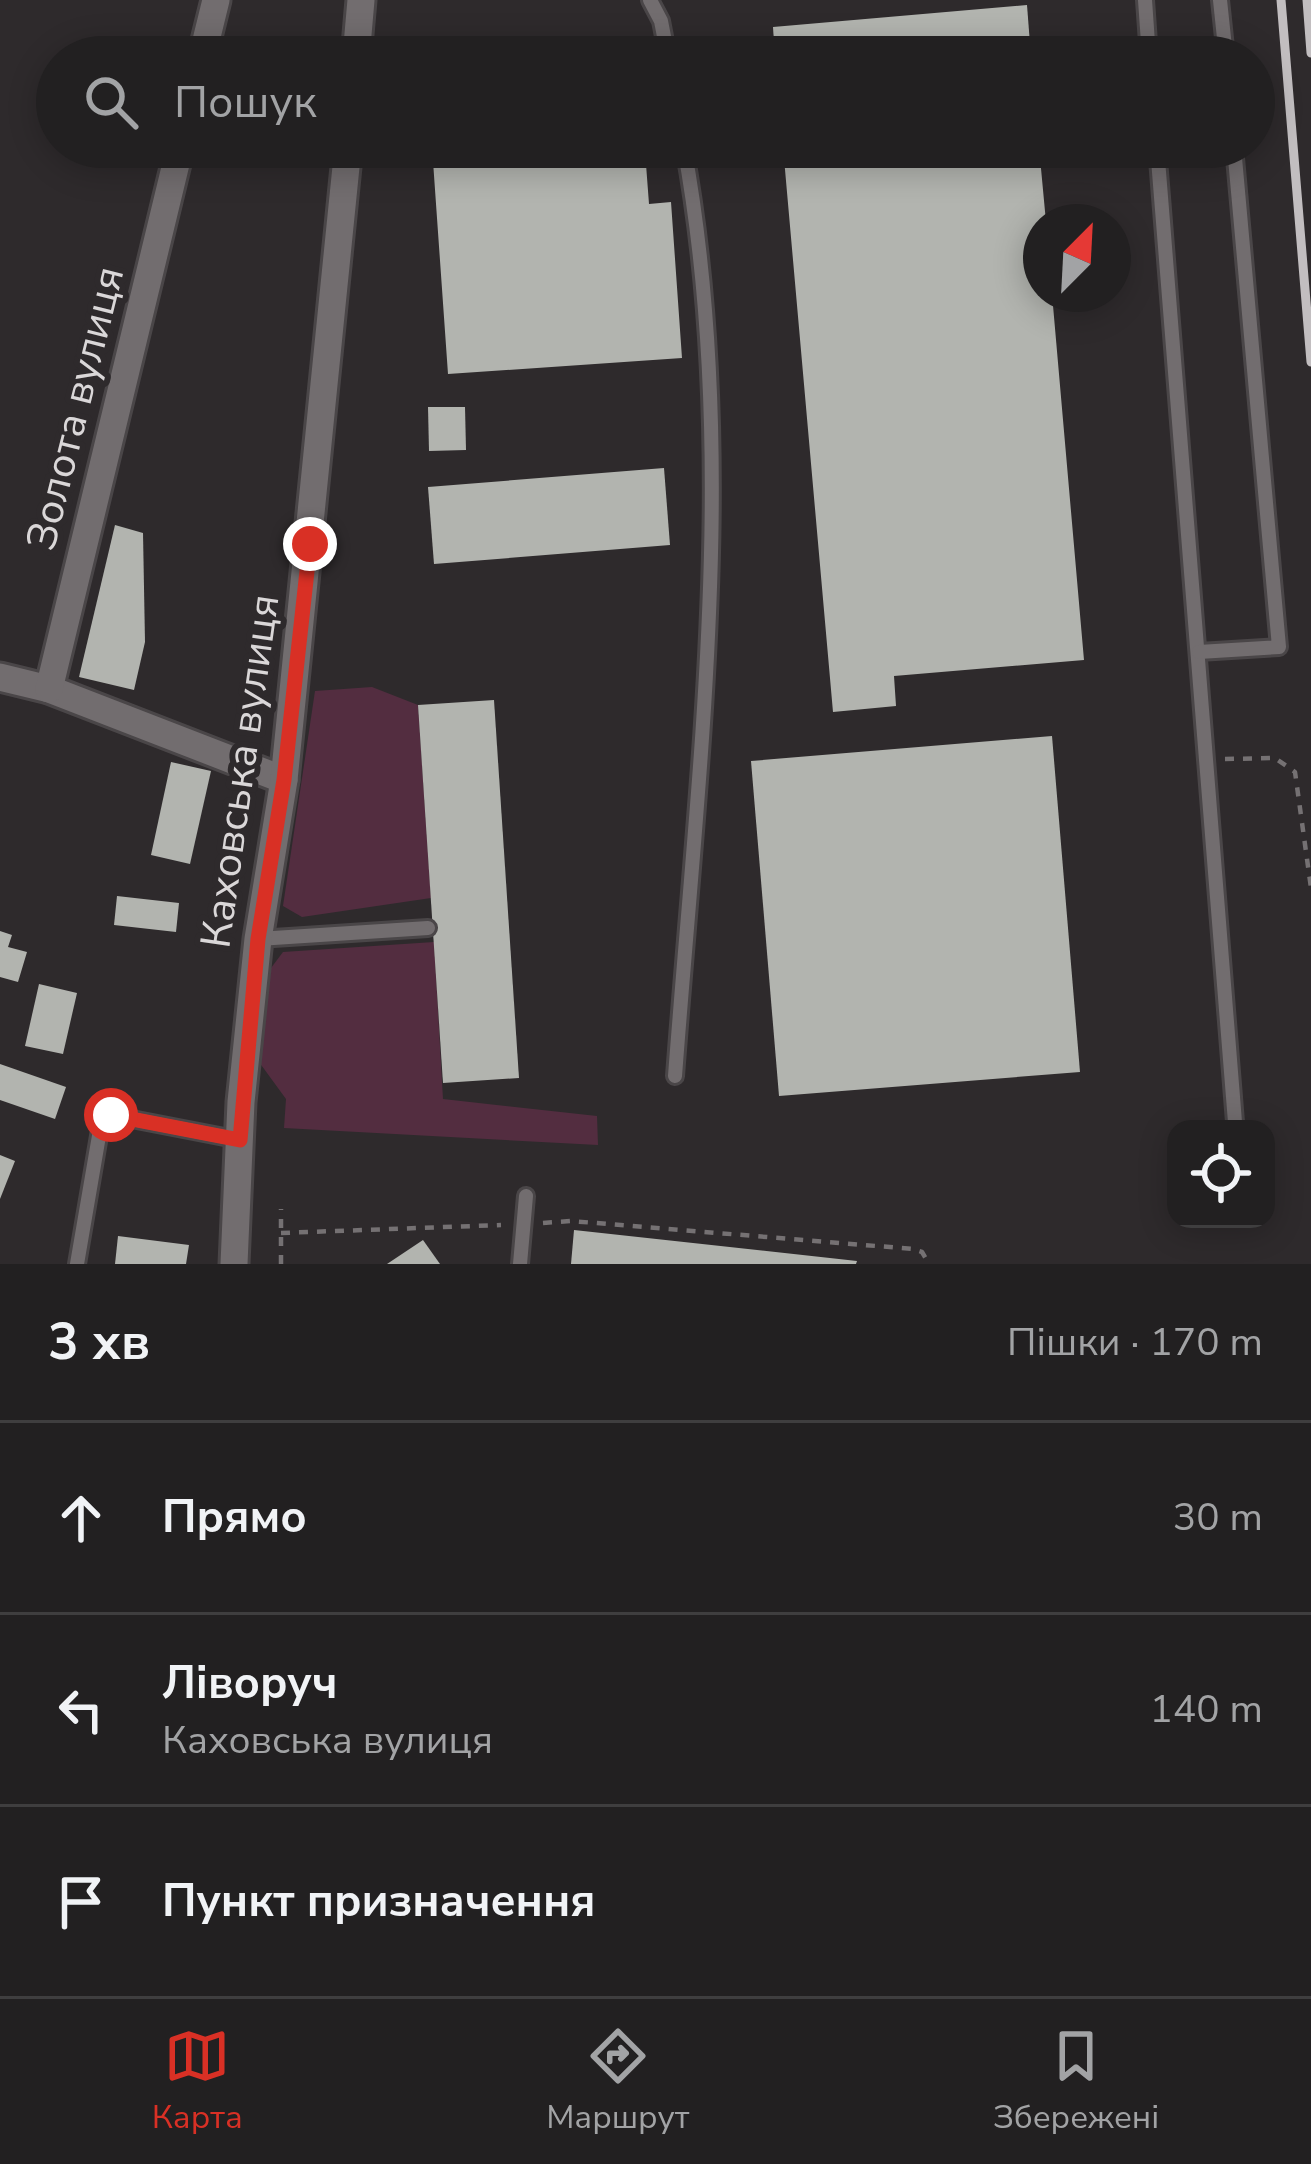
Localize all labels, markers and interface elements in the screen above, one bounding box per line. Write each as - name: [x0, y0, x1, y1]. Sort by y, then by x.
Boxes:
- search box: [36, 36, 1275, 168]
- icon: search: [78, 69, 144, 135]
- text: Пошук: [174, 72, 317, 133]
- north arrow: [1023, 204, 1131, 312]
- street label: Золота вулиця: [13, 261, 138, 556]
- route end: [283, 517, 337, 571]
- street label: Каховська вулиця: [187, 591, 294, 952]
- route start: [84, 1088, 138, 1142]
- map controls: [1167, 1120, 1275, 1228]
- button: locate: [1167, 1120, 1275, 1228]
- text: 3 хв: [48, 1307, 150, 1377]
- text: Пішки · 170 m: [1007, 1316, 1263, 1369]
- icon: ahead: [48, 1485, 114, 1551]
- text: Прямо: [162, 1487, 307, 1548]
- text: 30 m: [1173, 1491, 1263, 1544]
- text: Ліворуч: [162, 1653, 337, 1714]
- icon: left: [48, 1677, 114, 1743]
- text: 140 m: [1149, 1683, 1263, 1736]
- text: Каховська вулиця: [162, 1714, 493, 1767]
- icon: arrive: [48, 1869, 114, 1935]
- text: Пункт призначення: [162, 1871, 596, 1932]
- tab: Карта: [152, 2023, 243, 2140]
- tab: Маршрут: [546, 2023, 689, 2140]
- tab: Збережені: [993, 2023, 1159, 2140]

